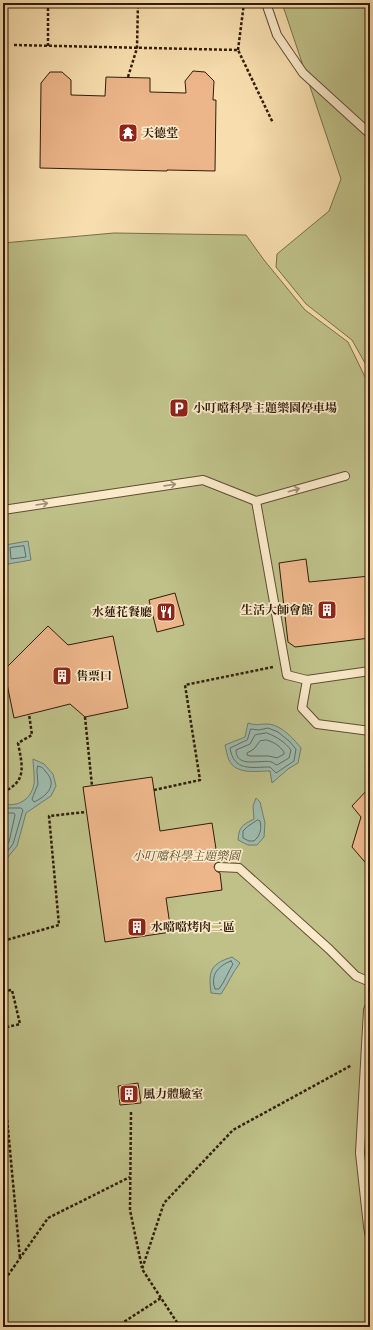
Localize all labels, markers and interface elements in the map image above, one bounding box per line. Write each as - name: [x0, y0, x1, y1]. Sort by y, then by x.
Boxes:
- temple icon: 天德堂: [117, 122, 139, 144]
- place label: 天德堂: [142, 126, 178, 141]
- parking icon: 小叮噹科學主題樂園停車場: [168, 397, 190, 419]
- place label: 小叮噹科學主題樂園停車場: [193, 401, 337, 416]
- one-way arrow: [163, 481, 176, 489]
- one-way arrow: [288, 486, 301, 493]
- one-way arrow: [35, 500, 48, 508]
- building icon: 生活大師會館: [316, 599, 338, 621]
- restaurant icon: 水蓮花餐廳: [155, 601, 177, 623]
- place label: 生活大師會館: [241, 603, 313, 618]
- place label: 水蓮花餐廳: [92, 605, 152, 620]
- building icon: 售票口: [51, 665, 73, 687]
- place label: 售票口: [76, 669, 112, 684]
- park label: 小叮噹科學主題樂園: [132, 849, 242, 864]
- building icon: 水噹噹烤肉二區: [126, 916, 148, 938]
- place label: 水噹噹烤肉二區: [151, 920, 235, 935]
- building icon: 風力體驗室: [118, 1083, 140, 1105]
- place label: 風力體驗室: [143, 1087, 203, 1102]

